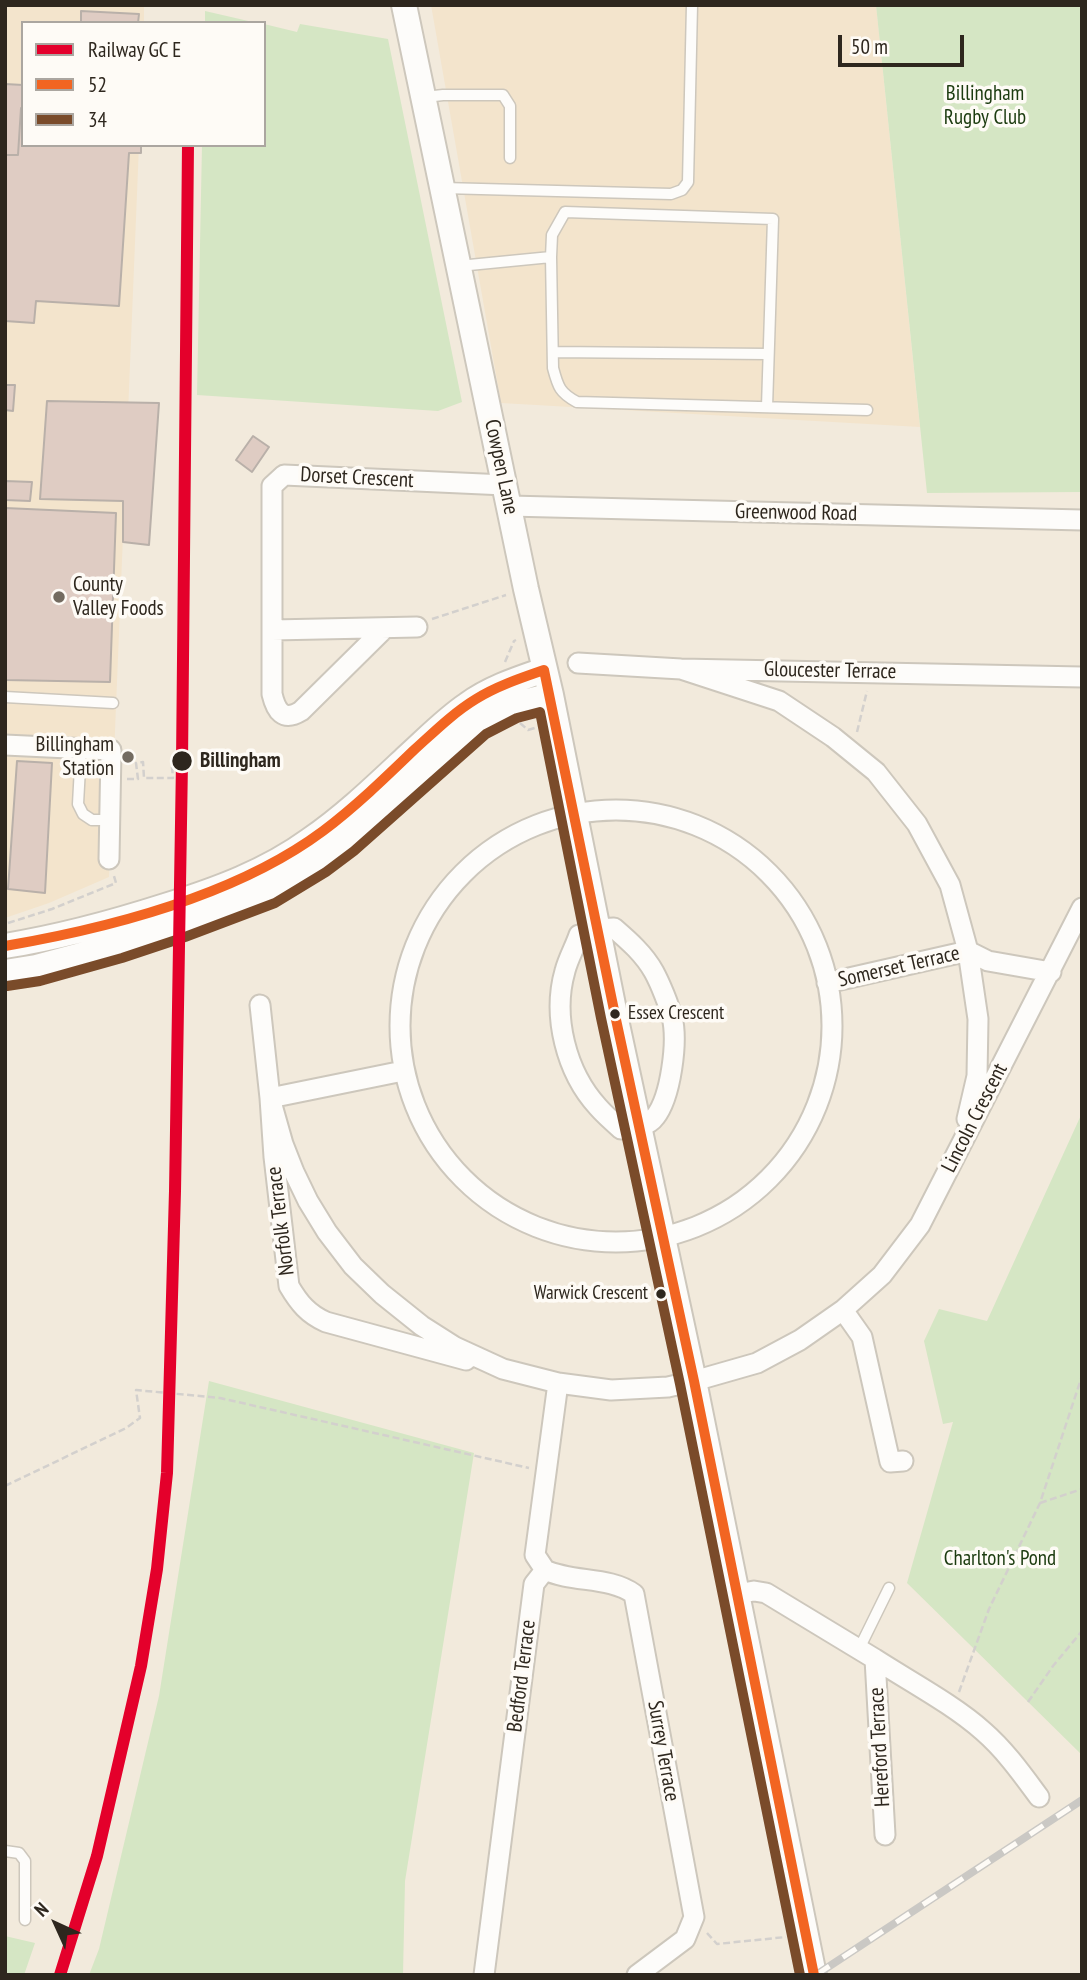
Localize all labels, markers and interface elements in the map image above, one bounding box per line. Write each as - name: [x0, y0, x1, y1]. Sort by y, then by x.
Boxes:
- legend: [21, 21, 266, 147]
- scale bar: [842, 21, 968, 65]
- text: 50 m: [851, 33, 888, 60]
- text: Railway GC E: [88, 36, 181, 63]
- text: 52: [88, 71, 107, 98]
- park label: Billingham Rugby Club: [944, 81, 1026, 131]
- text: 34: [88, 106, 107, 133]
- street label: Cowpen Lane: [479, 417, 523, 517]
- street label: Dorset Crescent: [300, 462, 414, 494]
- street label: Greenwood Road: [735, 499, 857, 527]
- place label: County Valley Foods: [73, 572, 164, 622]
- marker: County Valley Foods: [51, 589, 67, 605]
- street label: Gloucester Terrace: [764, 657, 896, 685]
- place label: Billingham Station: [36, 732, 114, 782]
- place label: Billingham: [200, 748, 281, 774]
- marker: Billingham Station: [120, 749, 136, 765]
- marker: Billingham: [170, 749, 194, 773]
- street label: Somerset Terrace: [836, 941, 962, 993]
- place label: Essex Crescent: [628, 1003, 724, 1025]
- marker: Essex Crescent: [608, 1007, 622, 1021]
- street label: Lincoln Crescent: [937, 1059, 1013, 1177]
- street label: Norfolk Terrace: [262, 1165, 300, 1277]
- place label: Warwick Crescent: [534, 1283, 648, 1305]
- marker: Warwick Crescent: [654, 1287, 668, 1301]
- park label: Charlton's Pond: [944, 1546, 1056, 1572]
- street label: Bedford Terrace: [503, 1618, 541, 1734]
- street label: Hereford Terrace: [864, 1687, 896, 1807]
- street label: Surrey Terrace: [642, 1699, 684, 1803]
- north arrow: [21, 1889, 91, 1959]
- text: N: [29, 1897, 53, 1921]

